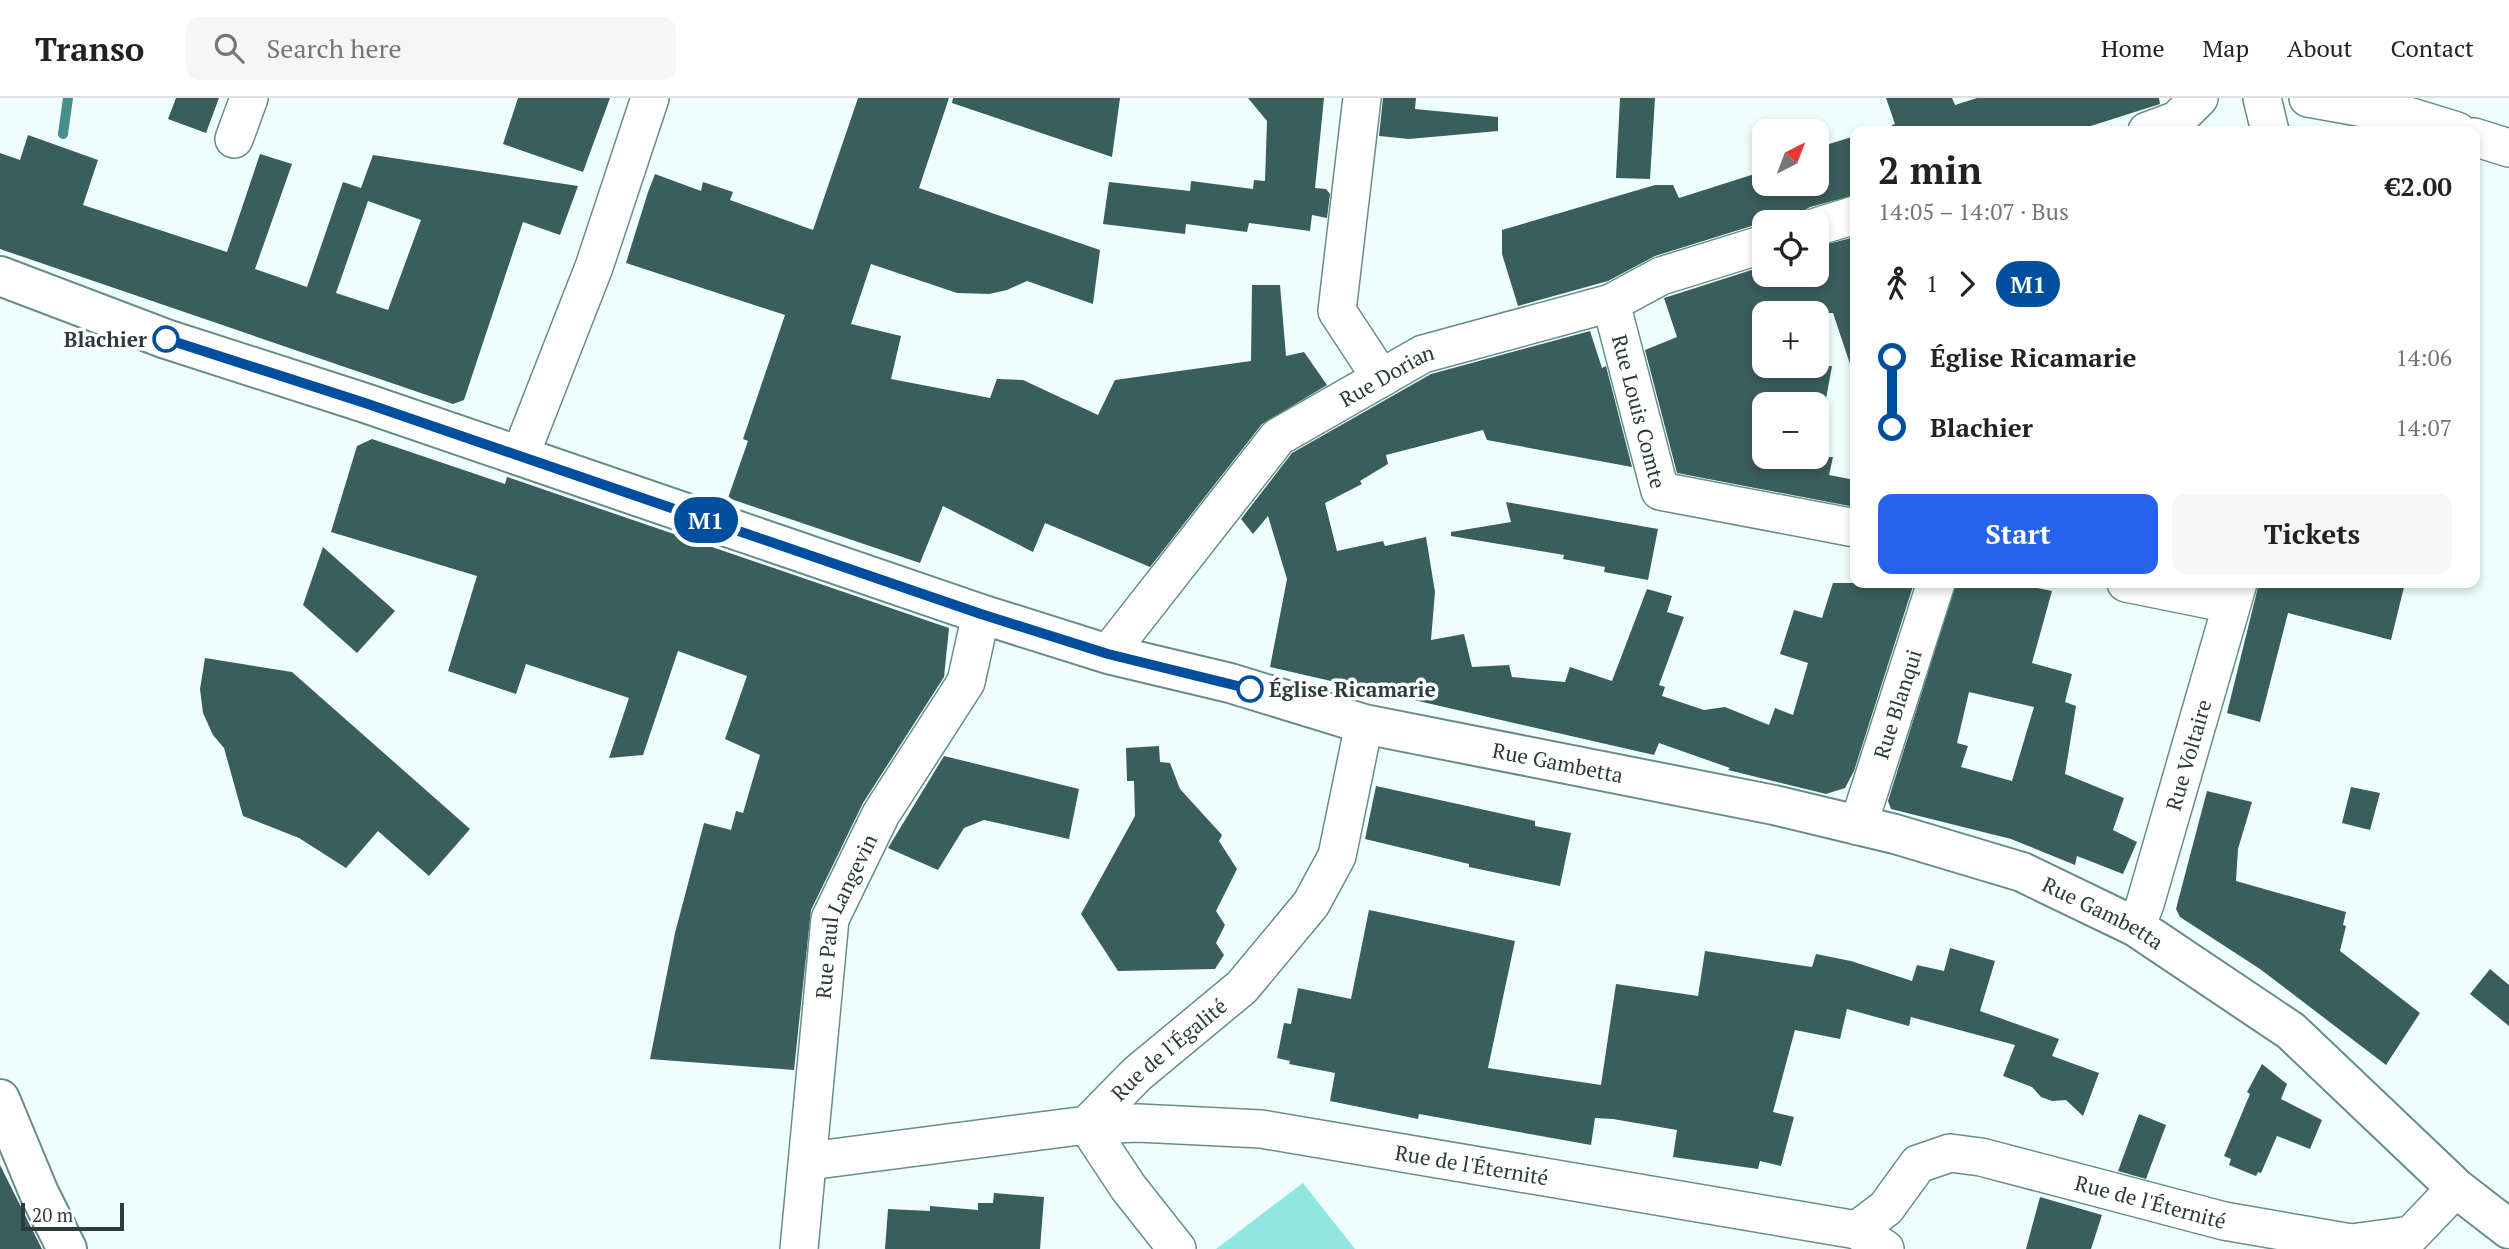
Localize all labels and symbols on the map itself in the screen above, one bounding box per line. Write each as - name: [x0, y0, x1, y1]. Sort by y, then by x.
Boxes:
- north arrow: [1752, 119, 1829, 196]
- place label: Blachier: [64, 325, 147, 353]
- marker: Blachier: [153, 326, 179, 352]
- street label: Rue Louis Comte: [1606, 331, 1673, 491]
- street label: Rue Dorian: [1334, 338, 1438, 413]
- line badge: M1: [674, 497, 738, 543]
- street label: Rue Blanqui: [1866, 646, 1928, 762]
- place label: Église Ricamarie: [1269, 675, 1436, 703]
- marker: Église Ricamarie: [1237, 676, 1263, 702]
- street label: Rue Voltaire: [2159, 696, 2218, 814]
- street label: Rue Gambetta: [1490, 736, 1626, 789]
- street label: Rue Paul Langevin: [809, 829, 883, 1000]
- street label: Rue Gambetta: [2038, 870, 2169, 956]
- street label: Rue de l'Égalité: [1105, 991, 1233, 1107]
- street label: Rue de l'Éternité: [1393, 1138, 1551, 1192]
- street label: Rue de l'Éternité: [2072, 1168, 2229, 1235]
- scale bar: [21, 1200, 124, 1232]

